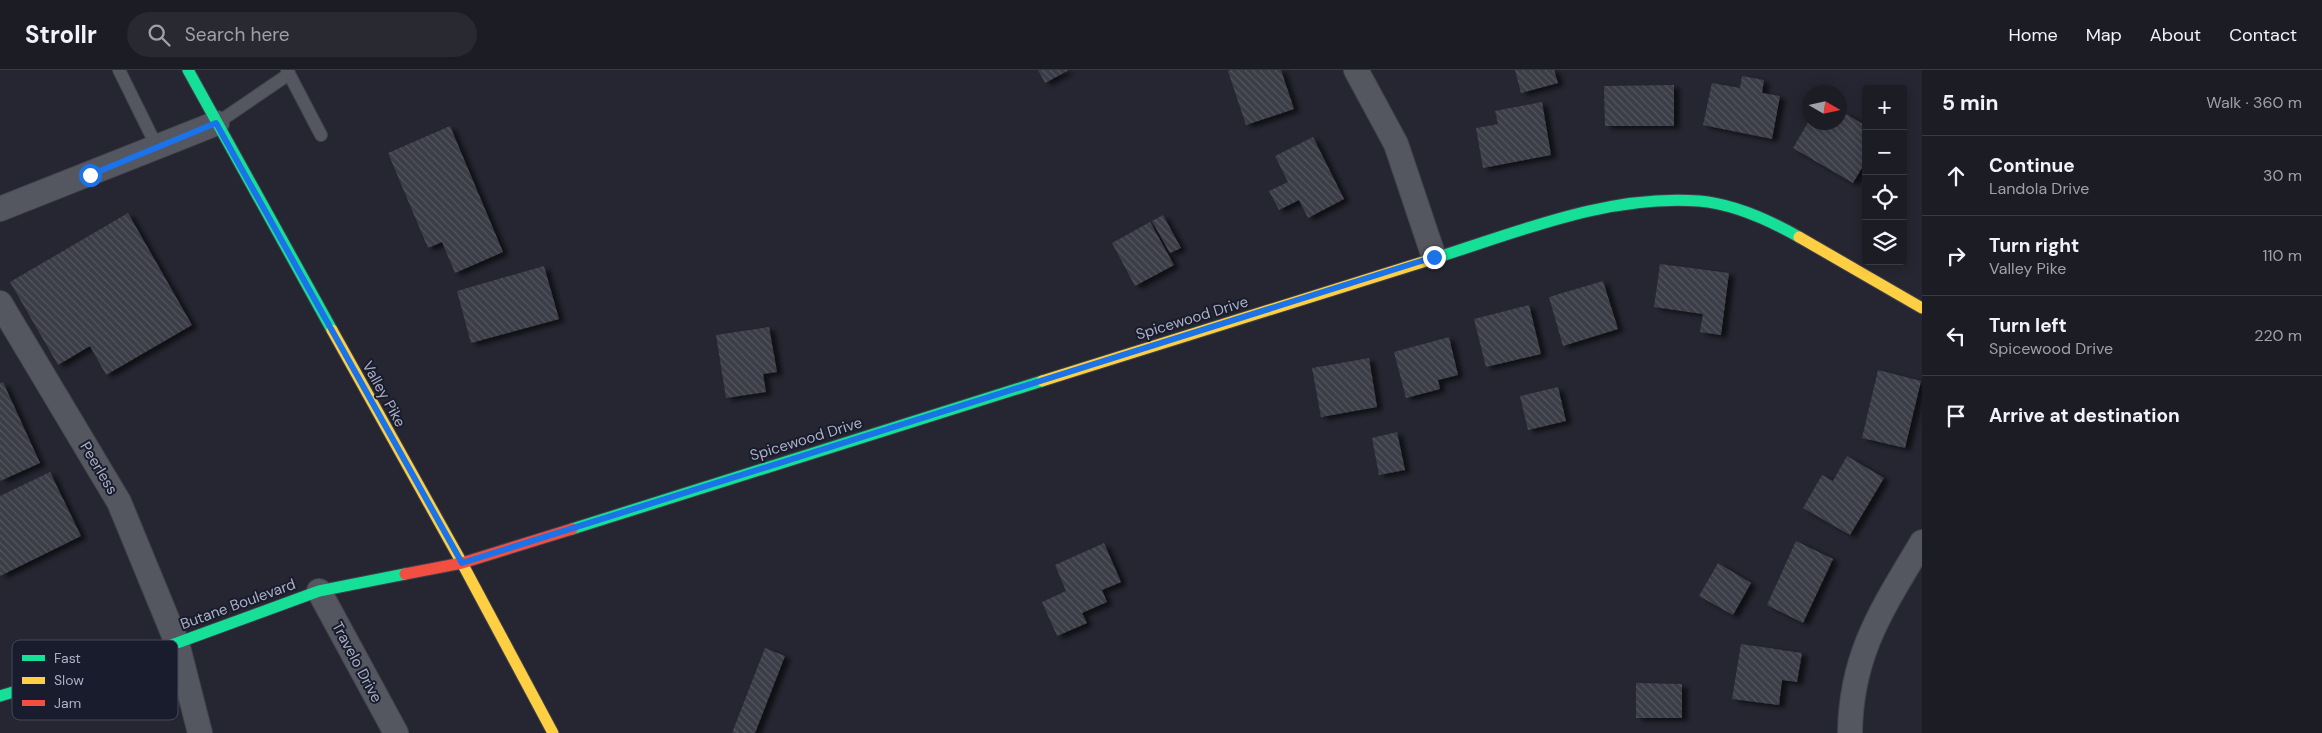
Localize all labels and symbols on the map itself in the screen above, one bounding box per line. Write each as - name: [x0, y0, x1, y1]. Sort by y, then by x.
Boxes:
- north arrow: [1802, 85, 1847, 130]
- route start: [79, 164, 102, 187]
- route end: [1423, 246, 1446, 269]
- street label: Spicewood Drive: [1133, 291, 1251, 345]
- street label: Valley Pike: [358, 357, 410, 431]
- street label: Spicewood Drive: [747, 412, 865, 466]
- street label: Peerless: [76, 438, 122, 498]
- street label: Butane Boulevard: [178, 574, 298, 634]
- street label: Travelo Drive: [327, 618, 387, 706]
- legend: [12, 640, 178, 720]
- text: Fast: [54, 649, 81, 667]
- text: Slow: [54, 671, 84, 689]
- text: Jam: [54, 694, 81, 712]

